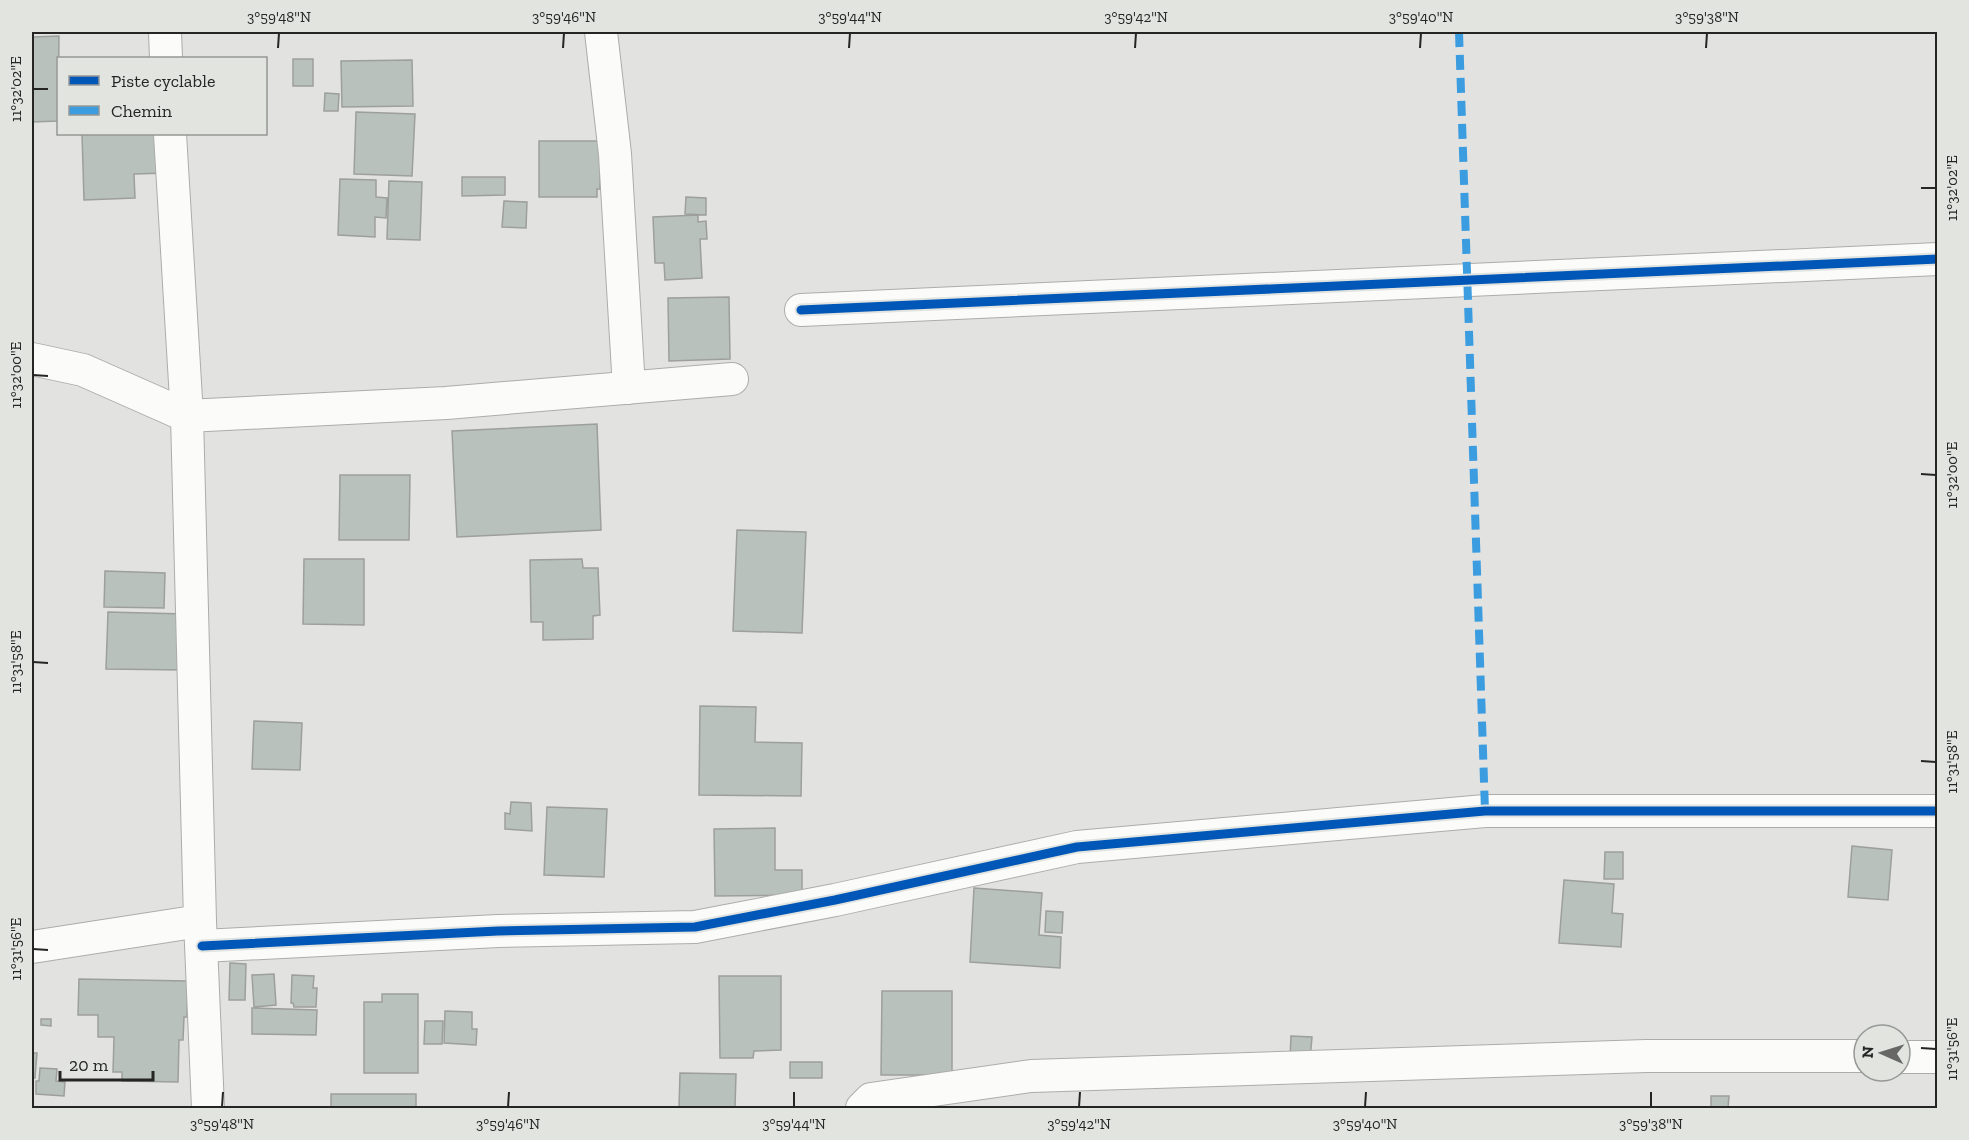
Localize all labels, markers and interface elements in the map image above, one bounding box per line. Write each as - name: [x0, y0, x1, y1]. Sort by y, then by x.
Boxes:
- text: 3°59'48"N: [247, 8, 311, 26]
- text: 3°59'46"N: [532, 8, 596, 26]
- text: 3°59'44"N: [818, 8, 882, 26]
- text: 3°59'42"N: [1104, 8, 1168, 26]
- text: 3°59'40"N: [1389, 8, 1453, 26]
- text: 3°59'38"N: [1675, 8, 1739, 26]
- text: 11°32'02"E: [7, 56, 25, 122]
- legend: [57, 57, 267, 135]
- text: Piste cyclable: [111, 70, 215, 92]
- text: Chemin: [111, 100, 173, 122]
- text: 11°32'02"E: [1943, 155, 1961, 221]
- text: 11°32'00"E: [7, 341, 25, 408]
- text: 11°32'00"E: [1943, 441, 1961, 508]
- text: 11°31'58"E: [7, 630, 25, 693]
- text: 11°31'58"E: [1943, 730, 1961, 793]
- text: 11°31'56"E: [7, 917, 25, 980]
- text: 11°31'56"E: [1943, 1017, 1961, 1080]
- north arrow: [1852, 1023, 1912, 1083]
- scale bar: [60, 1044, 153, 1082]
- text: N: [1858, 1046, 1877, 1059]
- text: 20 m: [69, 1054, 109, 1076]
- text: 3°59'48"N: [190, 1115, 254, 1133]
- text: 3°59'46"N: [476, 1115, 540, 1133]
- text: 3°59'44"N: [762, 1115, 826, 1133]
- text: 3°59'42"N: [1047, 1115, 1111, 1133]
- text: 3°59'40"N: [1333, 1115, 1397, 1133]
- text: 3°59'38"N: [1619, 1115, 1683, 1133]

